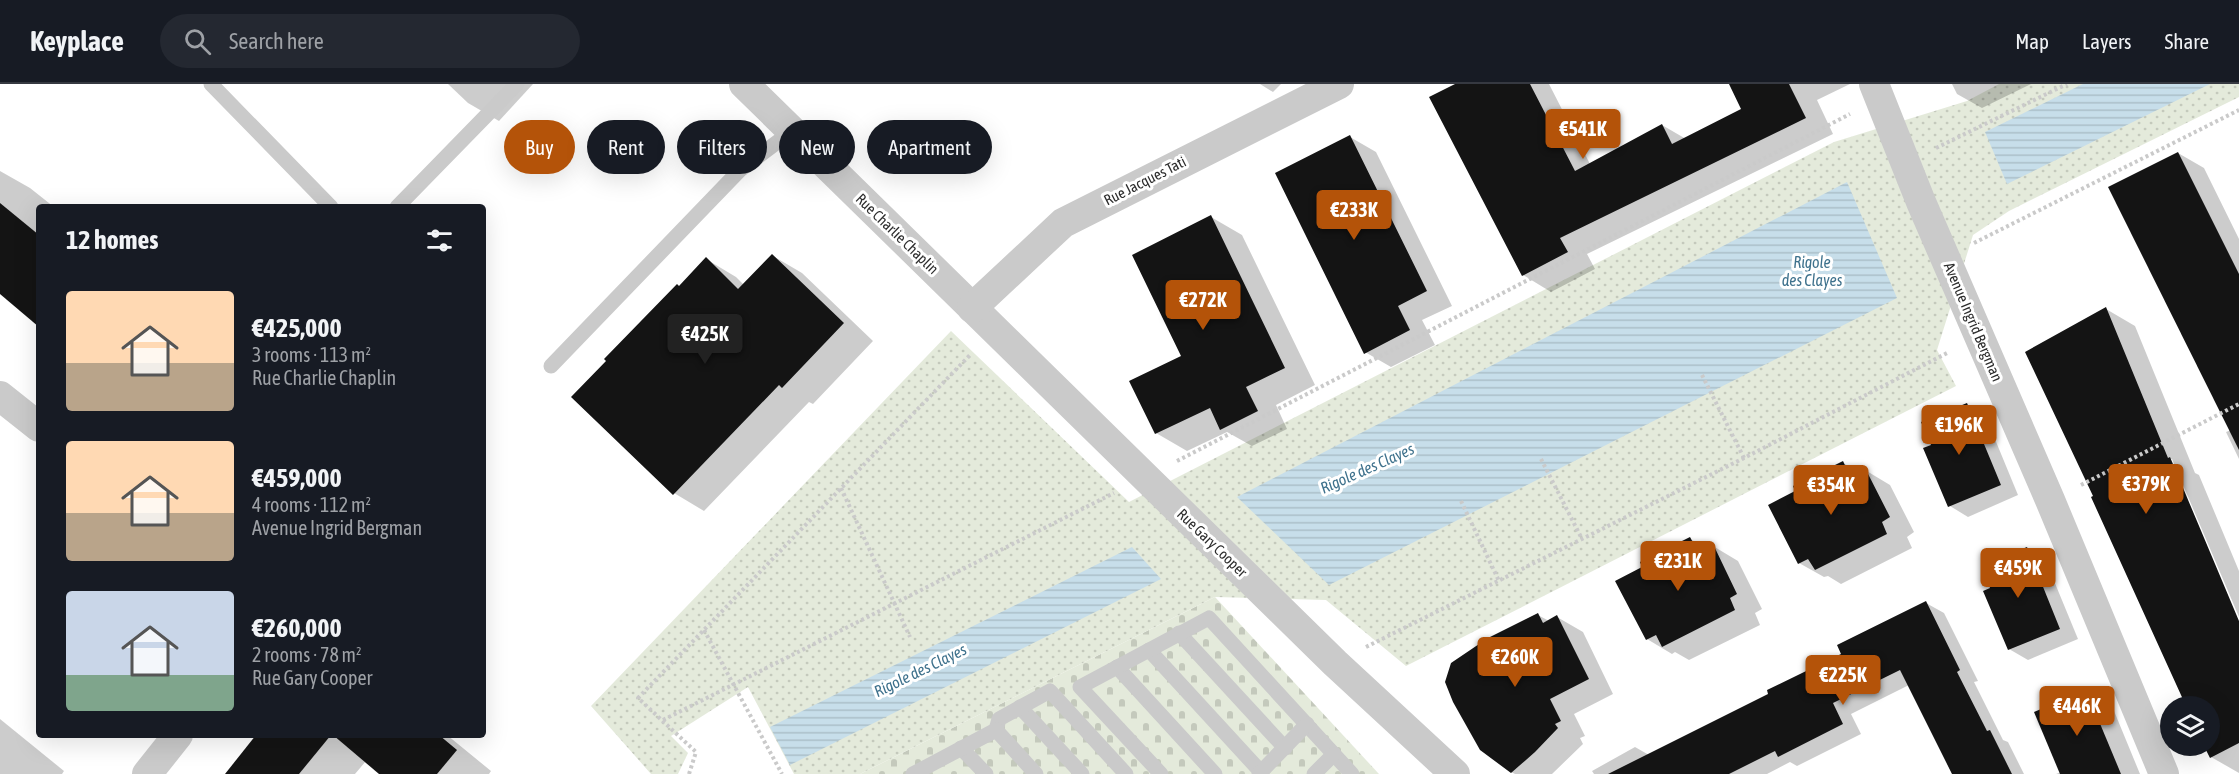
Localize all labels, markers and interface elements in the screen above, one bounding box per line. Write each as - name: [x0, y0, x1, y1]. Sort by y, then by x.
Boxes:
- search box: [160, 14, 580, 68]
- text: Keyplace: [30, 25, 124, 57]
- icon: search: [181, 25, 214, 58]
- text: Search here: [229, 28, 324, 54]
- text: Map: [2015, 29, 2049, 53]
- text: Layers: [2082, 29, 2132, 53]
- text: Share: [2165, 29, 2209, 53]
- pin: €541K: [1541, 109, 1625, 160]
- text: €541K: [1560, 117, 1607, 140]
- chip: Buy: [504, 120, 575, 174]
- chip: Rent: [587, 120, 665, 174]
- chip: Filters: [677, 120, 767, 174]
- chip: New: [779, 120, 855, 174]
- chip: Apartment: [867, 120, 992, 174]
- street label: Rue Jacques Tati: [1101, 153, 1189, 208]
- street label: Rue Charlie Chaplin: [853, 190, 942, 277]
- pin: €233K: [1312, 190, 1396, 241]
- text: €233K: [1331, 198, 1378, 221]
- icon: filters: [423, 224, 456, 257]
- text: 12 homes: [66, 225, 159, 255]
- water label: Rigole des Clayes: [1782, 253, 1843, 290]
- street label: Avenue Ingrid Bergman: [1941, 260, 2006, 384]
- pin: €272K: [1161, 280, 1245, 331]
- text: €272K: [1180, 288, 1227, 311]
- text: €425,000: [252, 313, 342, 343]
- pin: €425K: [663, 314, 747, 365]
- icon: home: [114, 315, 186, 387]
- text: €425K: [682, 322, 729, 345]
- text: 3 rooms · 113 m²: [252, 343, 371, 366]
- text: Rue Charlie Chaplin: [252, 366, 396, 389]
- pin: €196K: [1917, 405, 2001, 456]
- text: €196K: [1936, 413, 1983, 436]
- water label: Rigole des Clayes: [1317, 439, 1417, 498]
- text: €459,000: [252, 463, 342, 493]
- pin: €379K: [2104, 464, 2188, 515]
- icon: home: [114, 465, 186, 537]
- pin: €354K: [1789, 465, 1873, 516]
- text: €379K: [2123, 472, 2170, 495]
- text: €354K: [1808, 473, 1855, 496]
- text: 4 rooms · 112 m²: [252, 493, 371, 516]
- street label: Rue Gary Cooper: [1174, 505, 1251, 581]
- text: Avenue Ingrid Bergman: [252, 516, 422, 539]
- pin: €231K: [1636, 541, 1720, 592]
- pin: €459K: [1976, 548, 2060, 599]
- text: €231K: [1655, 549, 1702, 572]
- text: €459K: [1995, 556, 2042, 579]
- text: €260,000: [252, 613, 342, 643]
- icon: home: [114, 615, 186, 687]
- pin: €260K: [1473, 637, 1557, 688]
- water label: Rigole des Clayes: [871, 640, 970, 701]
- text: 2 rooms · 78 m²: [252, 643, 362, 666]
- text: €260K: [1492, 645, 1539, 668]
- pin: €225K: [1801, 655, 1885, 706]
- text: €225K: [1820, 663, 1867, 686]
- text: Rue Gary Cooper: [252, 666, 373, 689]
- pin: €446K: [2035, 686, 2119, 737]
- text: €446K: [2054, 694, 2101, 717]
- map controls: [2160, 696, 2220, 756]
- button: layers: [2160, 696, 2220, 756]

